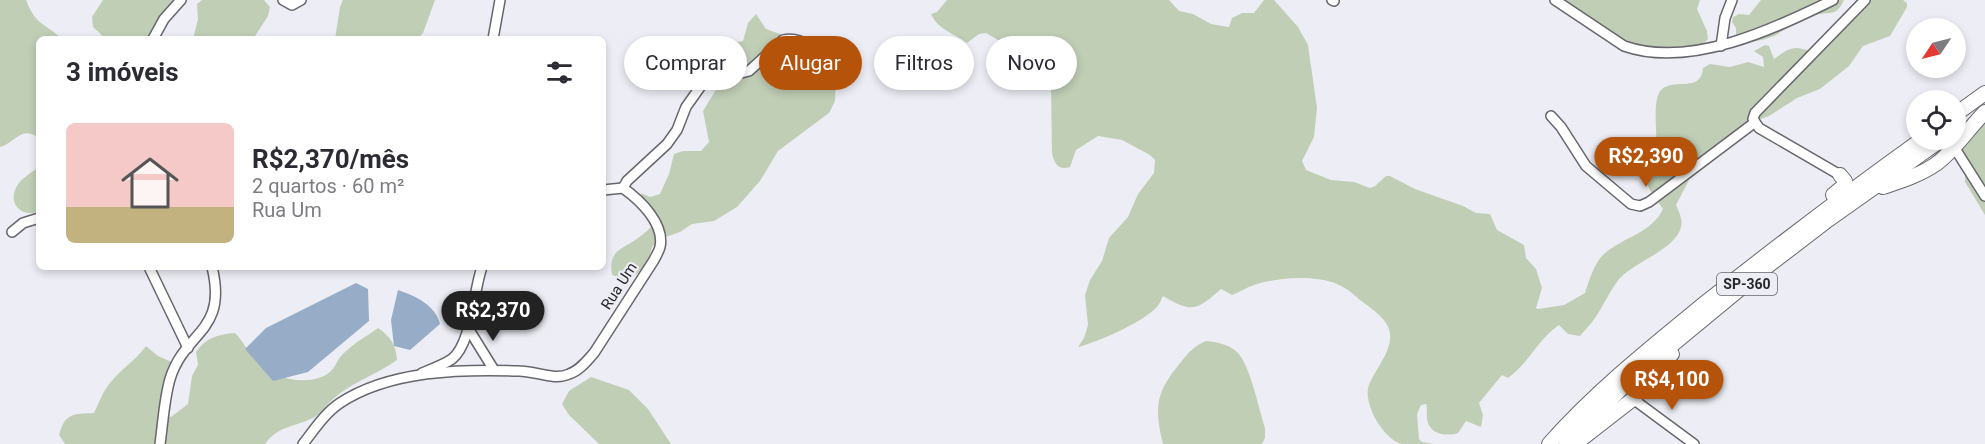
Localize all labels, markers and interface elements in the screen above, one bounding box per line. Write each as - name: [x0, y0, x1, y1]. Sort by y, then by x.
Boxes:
- north arrow: [1906, 18, 1966, 78]
- map controls: [1906, 18, 1966, 150]
- chip: Comprar: [624, 36, 747, 90]
- chip: Alugar: [759, 36, 862, 90]
- chip: Filtros: [874, 36, 974, 90]
- chip: Novo: [986, 36, 1077, 90]
- icon: filters: [543, 56, 576, 89]
- text: 3 imóveis: [66, 57, 179, 87]
- button: locate: [1906, 90, 1966, 150]
- pin: R$2,390: [1591, 137, 1701, 188]
- text: R$2,370/mês: [252, 144, 409, 174]
- text: R$2,390: [1608, 144, 1684, 168]
- icon: home: [114, 147, 186, 219]
- text: 2 quartos · 60 m²: [252, 174, 404, 198]
- text: Rua Um: [252, 198, 322, 222]
- street label: Rua Um: [597, 259, 641, 313]
- road number: SP-360: [1717, 273, 1777, 295]
- pin: R$2,370: [438, 291, 548, 342]
- text: R$2,370: [455, 298, 531, 322]
- pin: R$4,100: [1617, 360, 1727, 411]
- text: R$4,100: [1634, 367, 1710, 391]

